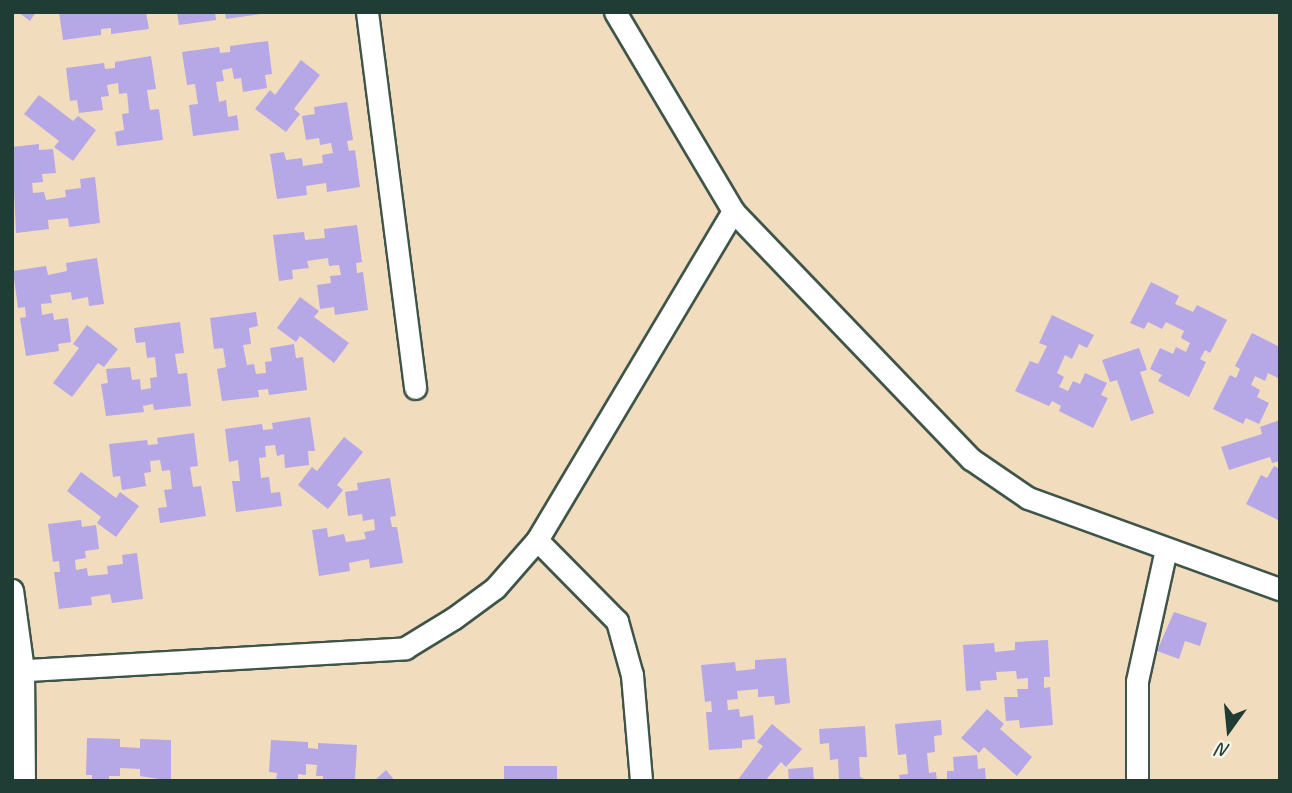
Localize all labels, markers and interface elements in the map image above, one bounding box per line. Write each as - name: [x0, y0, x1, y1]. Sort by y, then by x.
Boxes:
- north arrow: [1194, 695, 1264, 765]
- text: N: [1215, 737, 1232, 763]

